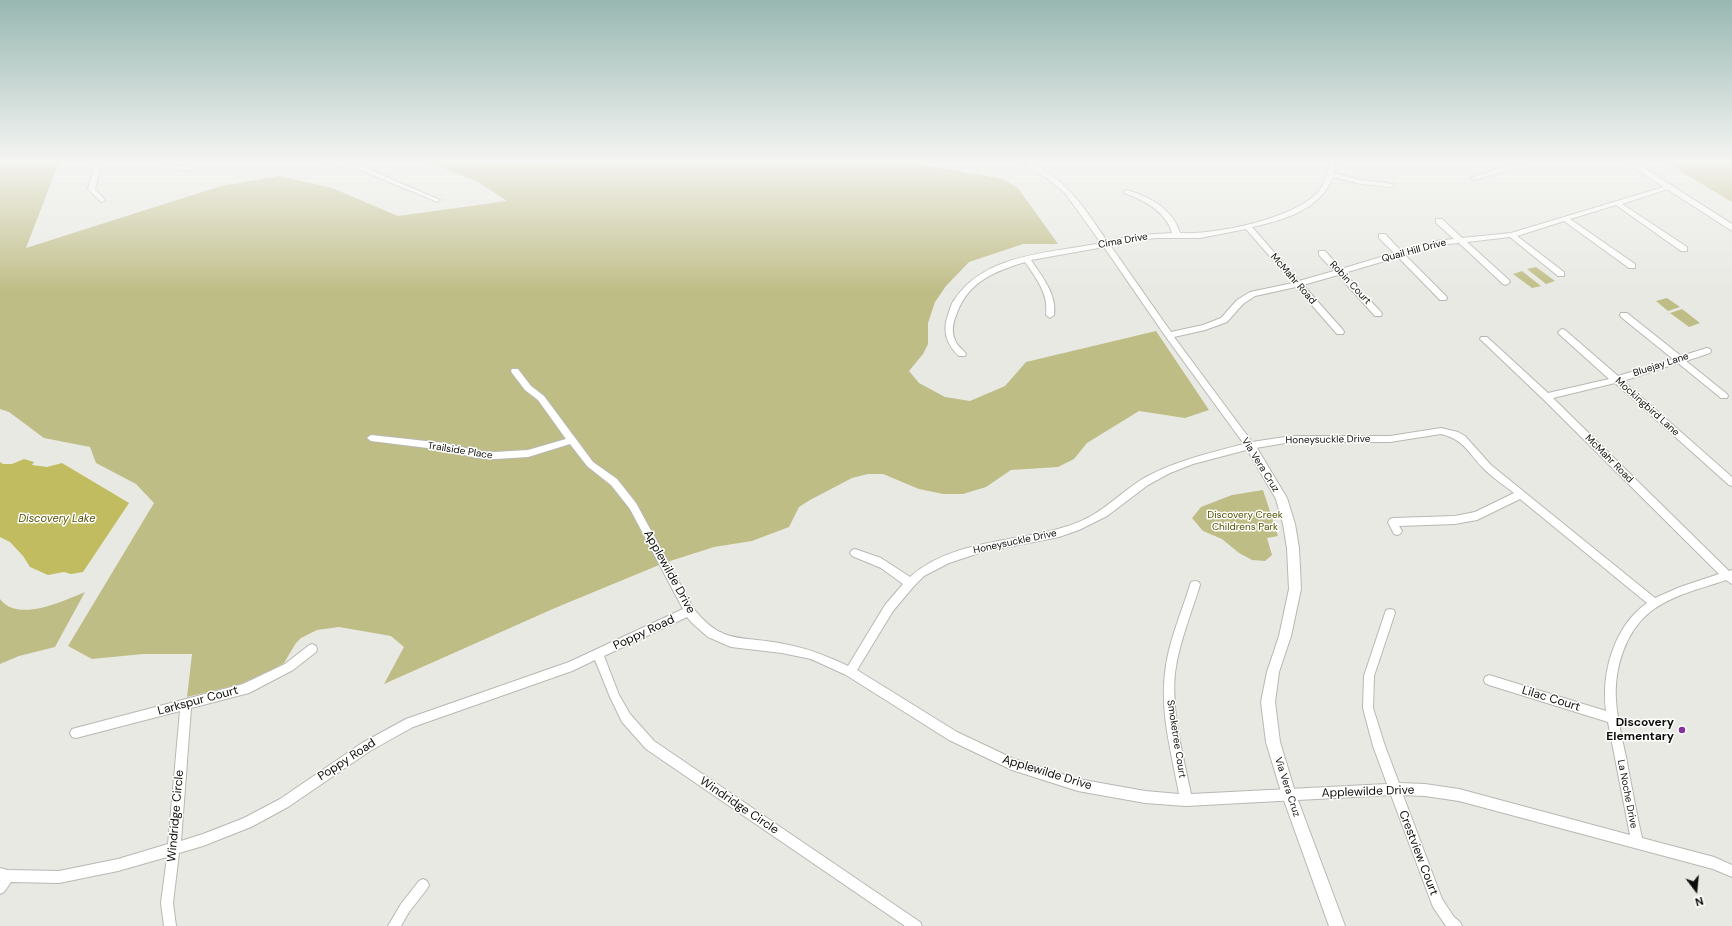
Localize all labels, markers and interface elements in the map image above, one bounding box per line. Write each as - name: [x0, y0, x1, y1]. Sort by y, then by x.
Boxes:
- street label: Cima Drive: [1097, 231, 1149, 251]
- street label: Quail Hill Drive: [1380, 237, 1448, 265]
- street label: McMahr Road: [1268, 251, 1318, 307]
- street label: Robin Court: [1327, 259, 1373, 307]
- street label: Bluejay Lane: [1632, 350, 1690, 380]
- street label: Mockingbird Lane: [1612, 375, 1682, 439]
- street label: McMahr Road: [1582, 432, 1636, 486]
- street label: Honeysuckle Drive: [1285, 433, 1371, 447]
- street label: Via Vera Cruz: [1239, 436, 1281, 494]
- street label: Trailside Place: [427, 440, 493, 462]
- park label: Discovery Creek Childrens Park: [1207, 509, 1283, 532]
- water label: Discovery Lake: [18, 512, 96, 526]
- street label: Honeysuckle Drive: [972, 527, 1058, 557]
- street label: Applewilde Drive: [640, 528, 698, 616]
- street label: Poppy Road: [611, 613, 677, 653]
- street label: Larkspur Court: [156, 683, 240, 719]
- street label: Lilac Court: [1520, 683, 1582, 715]
- street label: Smoketree Court: [1164, 699, 1188, 779]
- place label: Discovery Elementary: [1606, 716, 1674, 744]
- marker: Discovery Elementary: [1677, 725, 1687, 735]
- street label: Poppy Road: [315, 736, 379, 784]
- street label: Applewilde Drive: [1000, 753, 1094, 793]
- street label: Via Vera Cruz: [1272, 756, 1302, 818]
- street label: La Noche Drive: [1614, 759, 1640, 829]
- street label: Windridge Circle: [165, 769, 187, 863]
- street label: Windridge Circle: [697, 774, 781, 838]
- street label: Applewilde Drive: [1321, 783, 1415, 801]
- street label: Crestview Court: [1395, 808, 1441, 898]
- north arrow: [1676, 870, 1716, 910]
- text: N: [1694, 894, 1705, 909]

